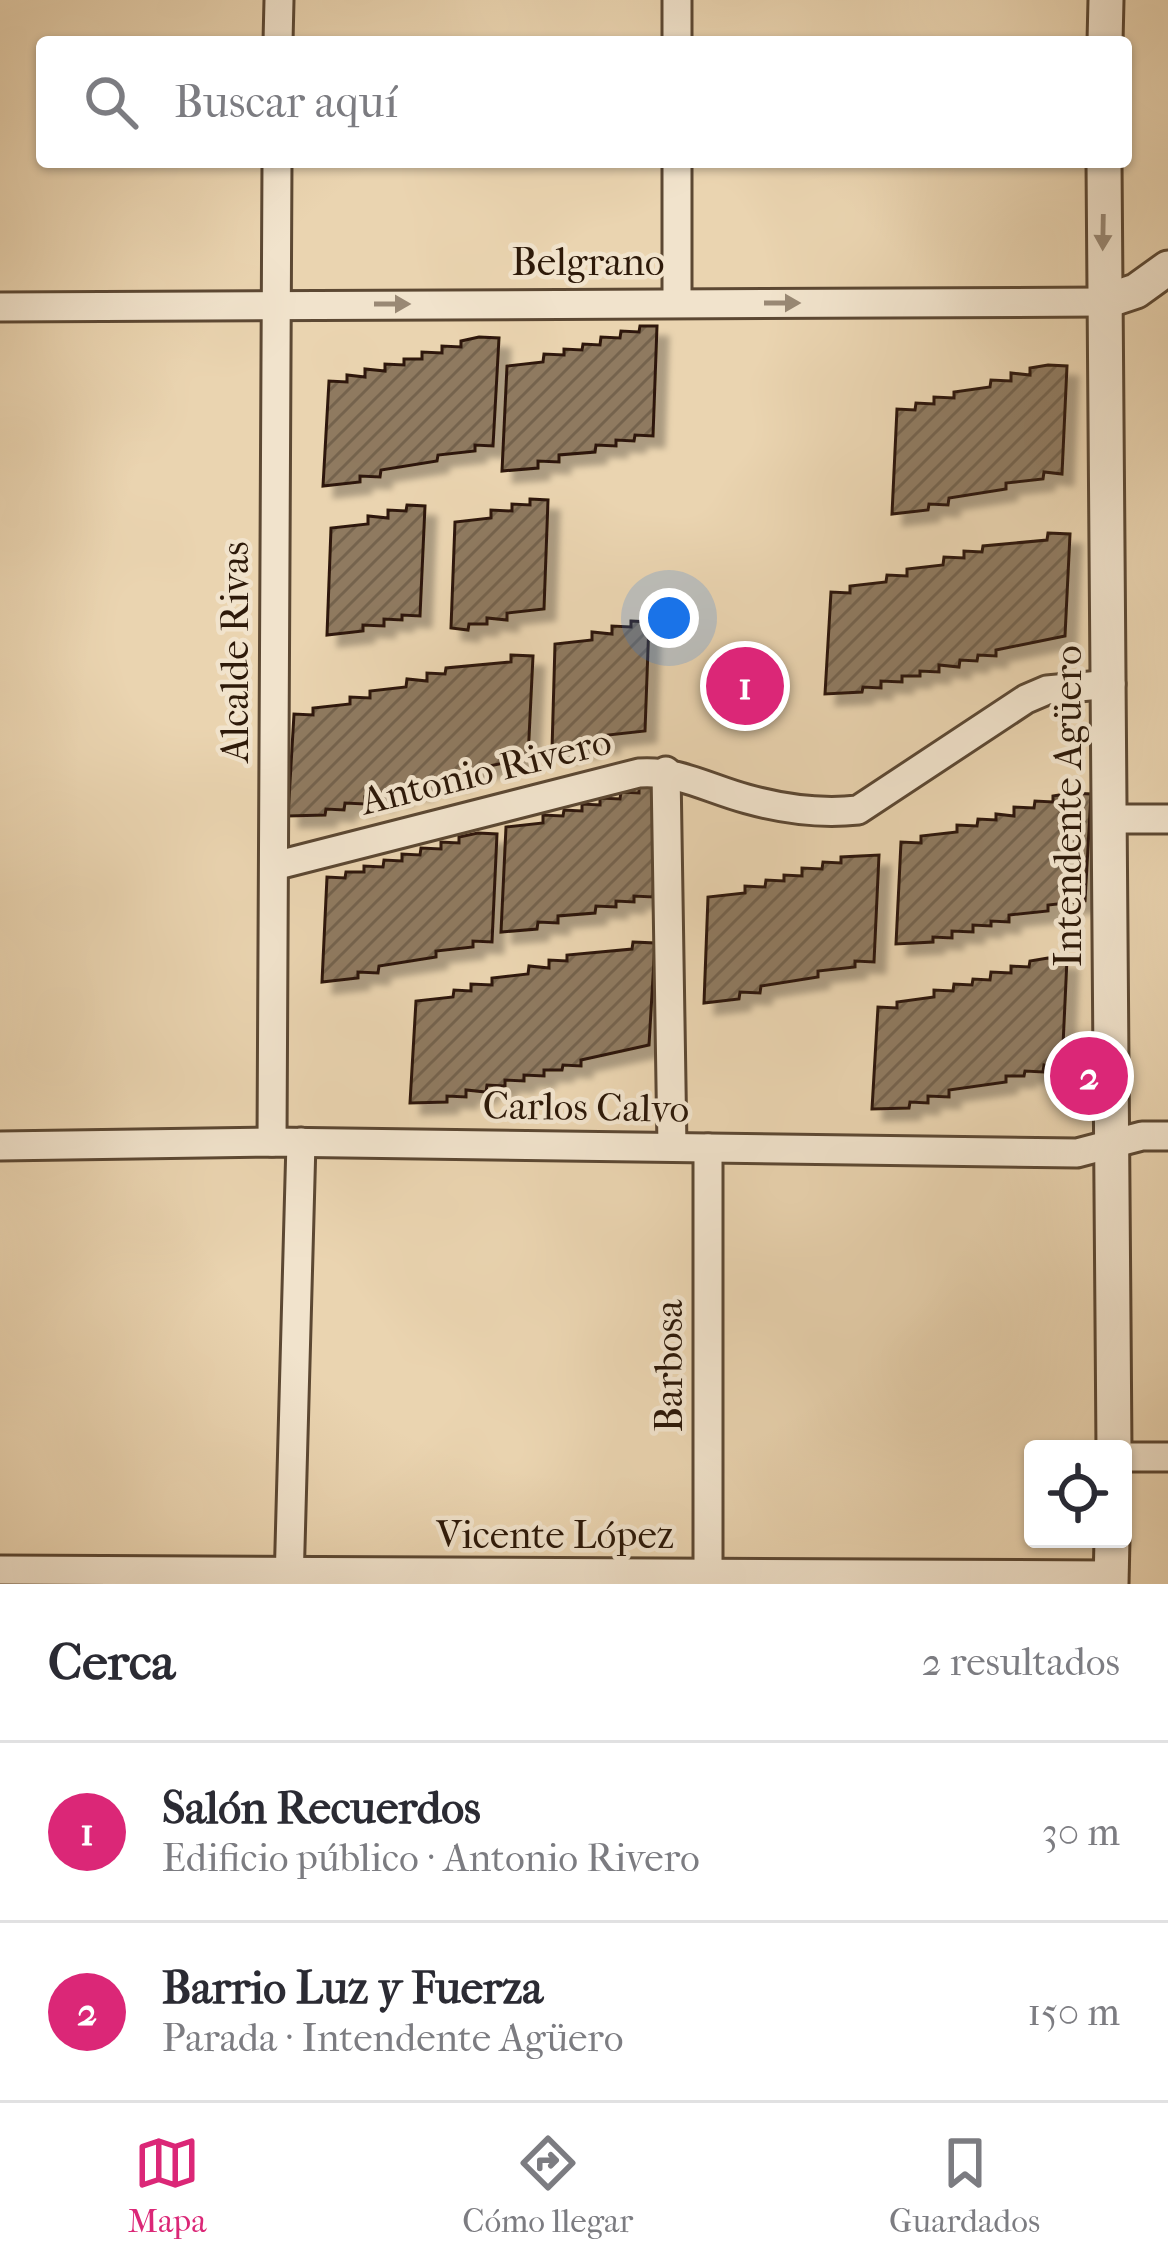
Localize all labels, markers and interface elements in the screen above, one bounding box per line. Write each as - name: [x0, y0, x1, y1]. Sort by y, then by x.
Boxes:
- search box: [36, 36, 1132, 168]
- icon: search: [78, 69, 144, 135]
- text: Buscar aquí: [174, 76, 398, 129]
- one-way arrow: [1093, 214, 1113, 252]
- street label: Belgrano: [511, 239, 665, 285]
- one-way arrow: [764, 293, 802, 313]
- one-way arrow: [374, 295, 412, 314]
- street label: Alcalde Rivas: [212, 541, 258, 765]
- your location: [639, 588, 699, 648]
- pin: 1: [706, 641, 784, 731]
- street label: Intendente Agüero: [1045, 645, 1091, 967]
- street label: Antonio Rivero: [354, 718, 616, 825]
- pin: 2: [1050, 1031, 1128, 1121]
- street label: Carlos Calvo: [482, 1082, 690, 1132]
- street label: Barbosa: [646, 1299, 692, 1432]
- map controls: [1024, 1440, 1132, 1548]
- button: locate: [1024, 1440, 1132, 1548]
- street label: Vicente López: [435, 1512, 674, 1558]
- text: Cerca: [48, 1632, 175, 1692]
- text: 2 resultados: [922, 1639, 1120, 1685]
- text: Salón Recuerdos: [162, 1782, 481, 1835]
- text: 1: [80, 1809, 94, 1855]
- text: 30 m: [1042, 1809, 1120, 1855]
- text: Edificio público · Antonio Rivero: [162, 1835, 700, 1881]
- text: Barrio Luz y Fuerza: [162, 1962, 543, 2015]
- text: 2: [77, 1989, 97, 2035]
- text: 150 m: [1027, 1989, 1120, 2035]
- text: Parada · Intendente Agüero: [162, 2015, 624, 2061]
- tab: Mapa: [128, 2130, 206, 2241]
- tab: Cómo llegar: [462, 2130, 633, 2241]
- tab: Guardados: [889, 2130, 1040, 2241]

